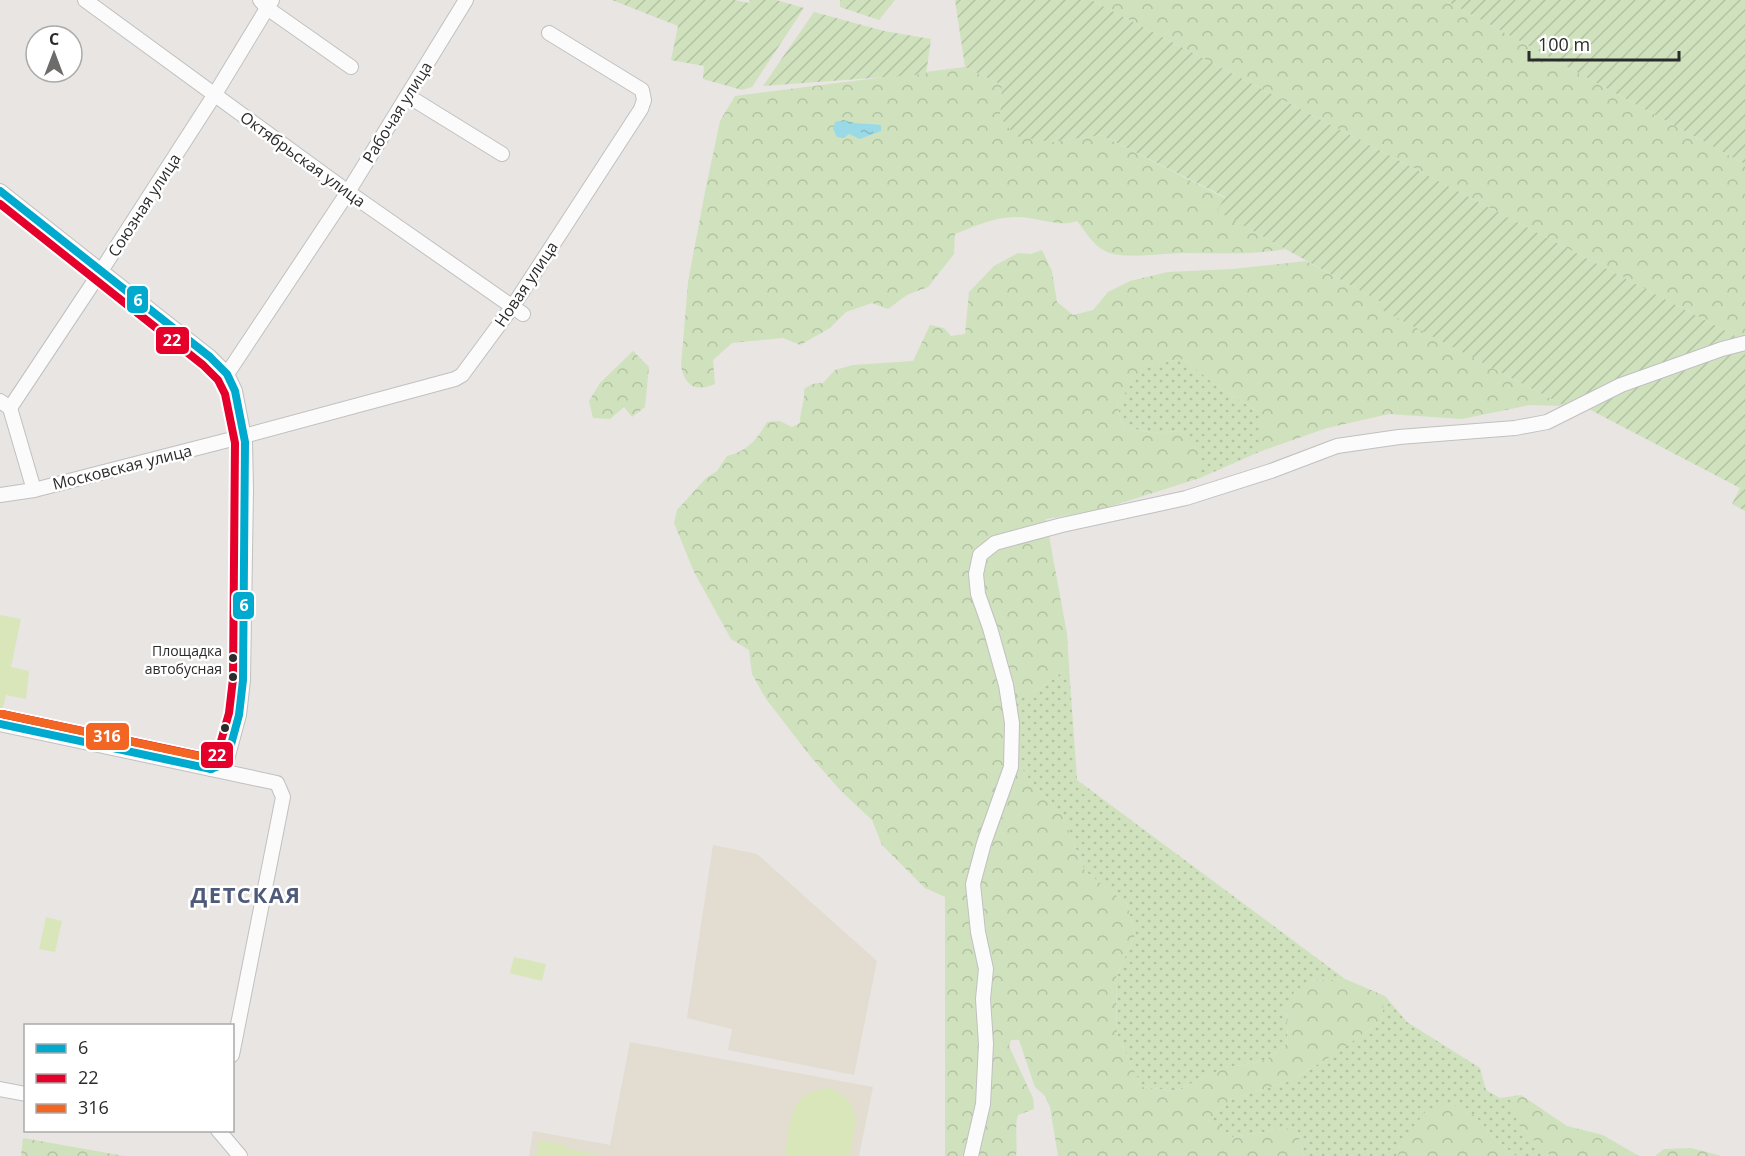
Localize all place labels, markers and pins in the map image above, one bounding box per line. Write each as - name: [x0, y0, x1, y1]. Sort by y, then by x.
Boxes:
- place label: Площадка автобусная: [145, 641, 222, 678]
- marker: Площадка автобусная: [227, 652, 239, 664]
- unlabelled marker: [227, 671, 239, 683]
- unlabelled marker: [219, 722, 231, 734]

